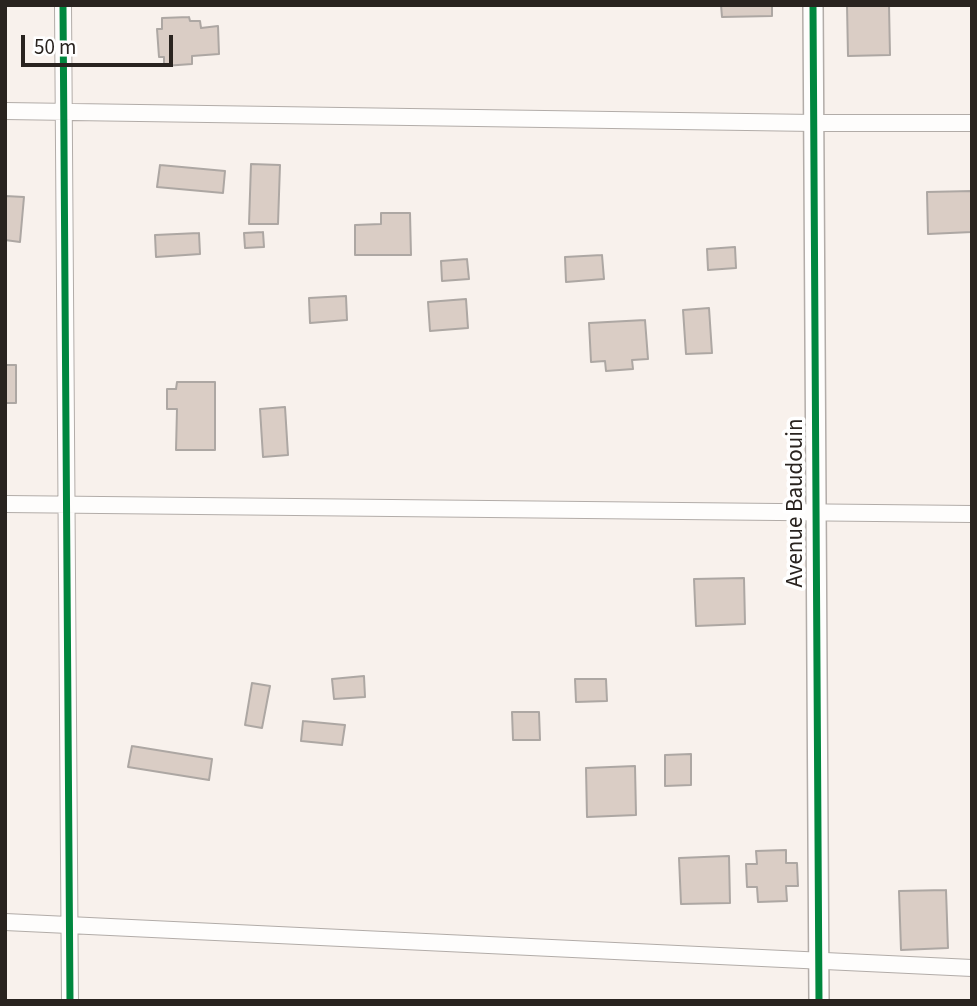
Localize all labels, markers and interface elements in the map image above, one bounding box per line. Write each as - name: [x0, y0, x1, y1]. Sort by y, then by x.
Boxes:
- scale bar: [24, 21, 177, 65]
- text: 50 m: [34, 32, 76, 62]
- street label: Avenue Baudouin: [783, 418, 811, 588]

